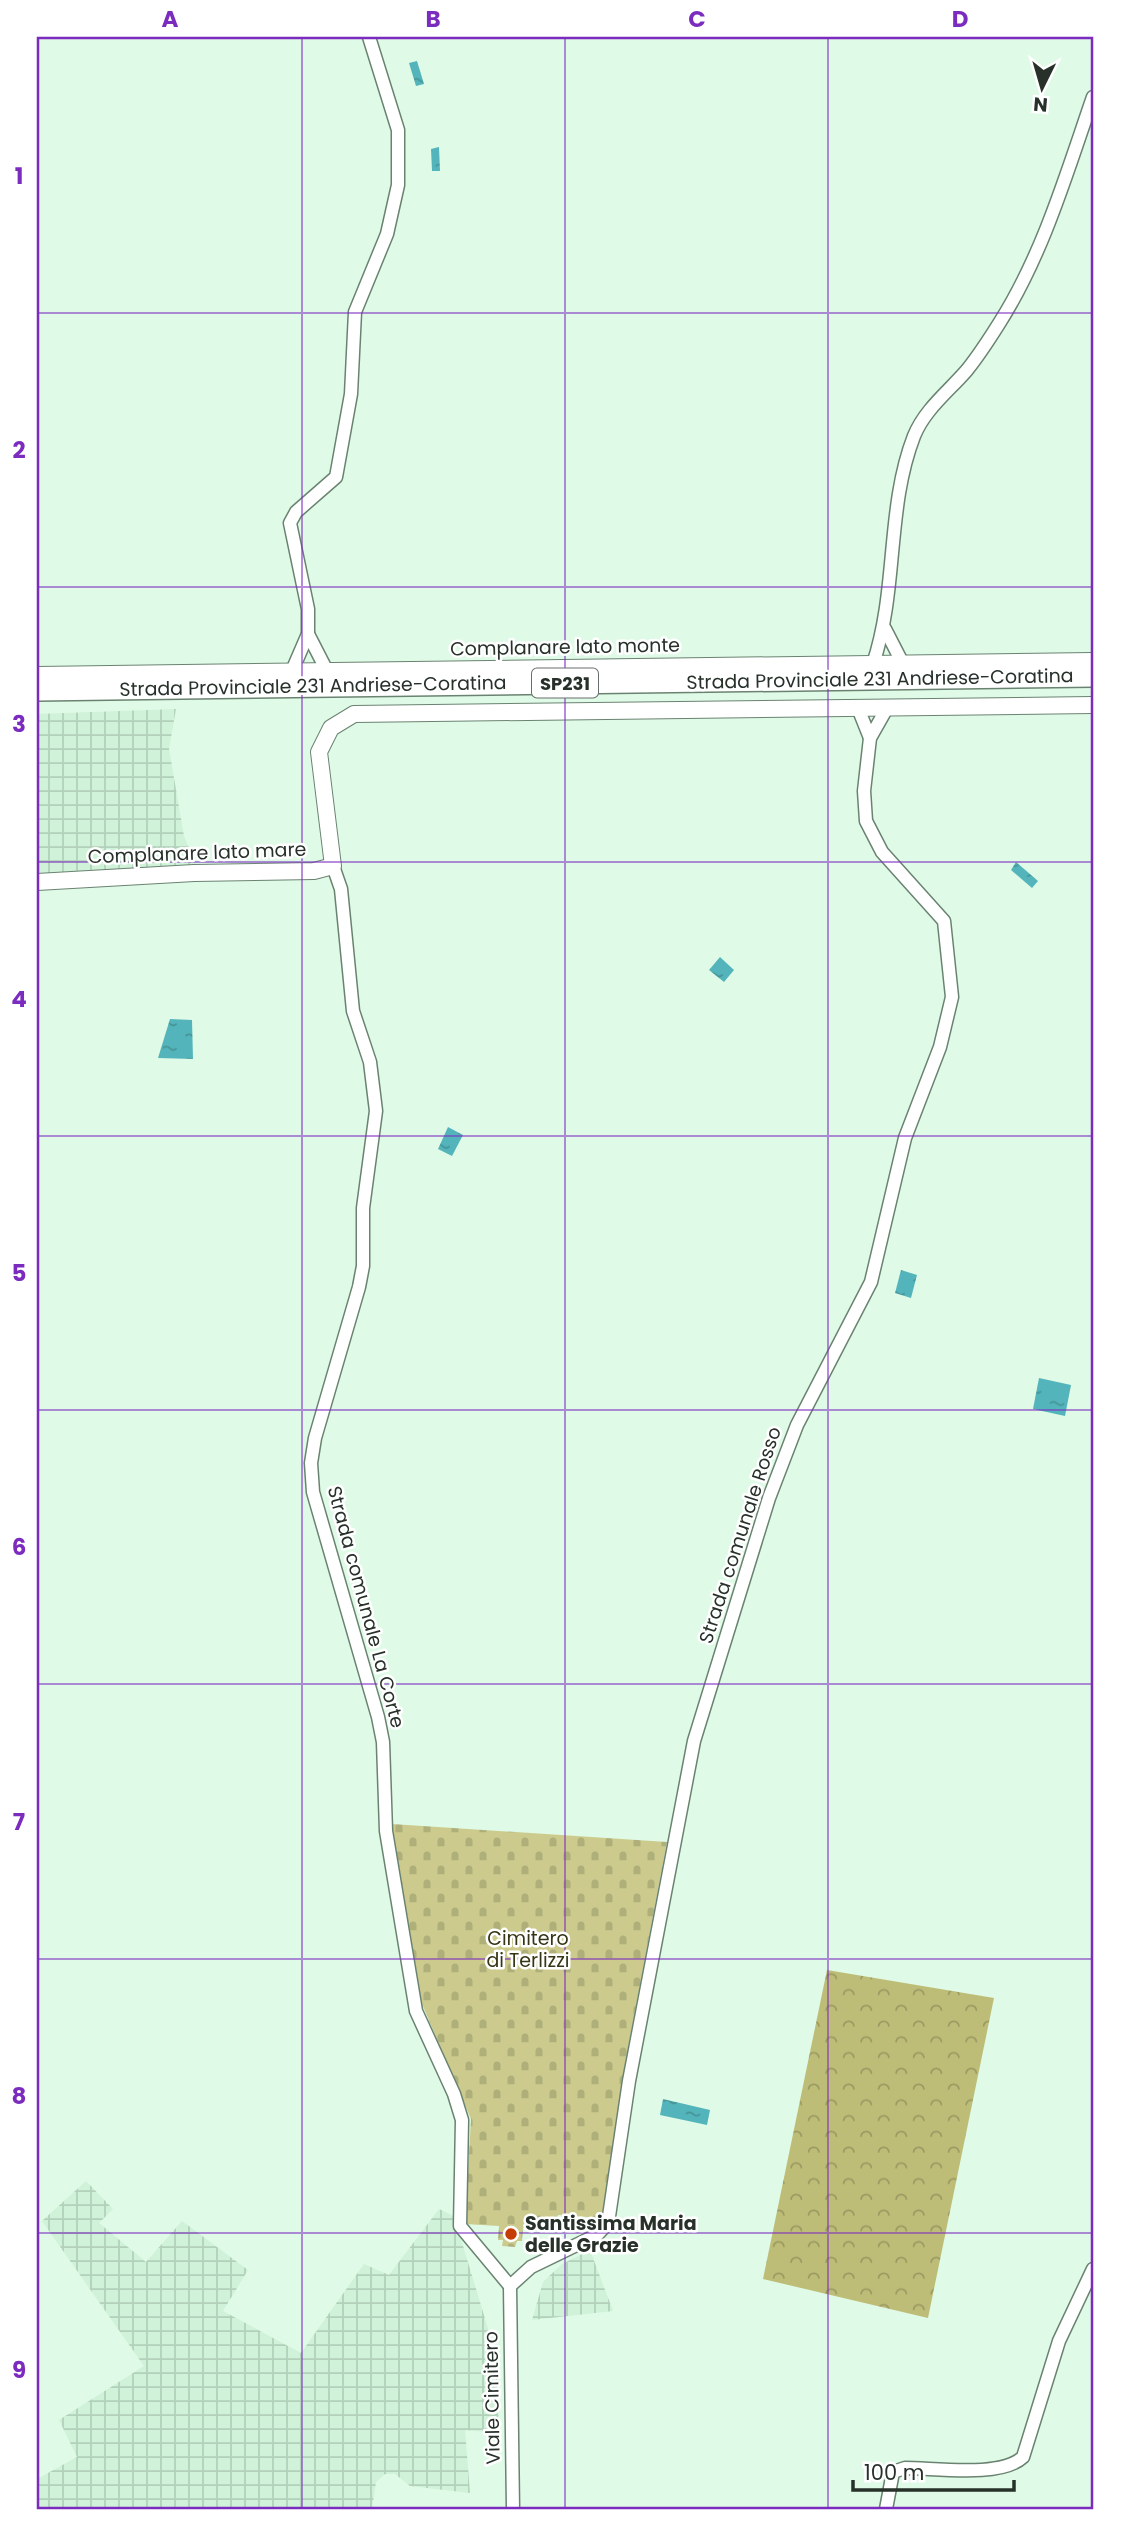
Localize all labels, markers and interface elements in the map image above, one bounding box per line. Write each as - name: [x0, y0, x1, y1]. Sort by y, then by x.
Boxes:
- text: A: [162, 3, 179, 35]
- text: B: [425, 3, 441, 35]
- text: C: [688, 3, 706, 35]
- text: D: [952, 3, 968, 35]
- north arrow: [1007, 52, 1078, 122]
- text: N: [1032, 90, 1049, 119]
- text: 1: [15, 160, 23, 192]
- text: 2: [12, 434, 26, 466]
- street label: Complanare lato monte: [450, 631, 680, 663]
- street label: Strada Provinciale 231 Andriese-Coratina: [686, 662, 1074, 696]
- road number: SP231: [532, 668, 598, 698]
- street label: Strada Provinciale 231 Andriese-Coratina: [119, 669, 507, 703]
- text: 3: [12, 708, 26, 740]
- street label: Complanare lato mare: [87, 836, 307, 870]
- text: 4: [11, 983, 27, 1015]
- text: 5: [12, 1257, 26, 1289]
- street label: Strada comunale Rosso: [692, 1423, 788, 1647]
- street label: Strada comunale La Corte: [321, 1483, 411, 1731]
- text: 6: [12, 1531, 26, 1563]
- text: 7: [13, 1806, 25, 1838]
- park label: Cimitero di Terlizzi: [486, 1925, 570, 1974]
- text: 8: [12, 2080, 26, 2112]
- place label: Santissima Maria delle Grazie: [525, 2210, 697, 2259]
- marker: Santissima Maria delle Grazie: [503, 2226, 519, 2242]
- street label: Viale Cimitero: [477, 2331, 507, 2465]
- text: 9: [12, 2354, 26, 2386]
- scale bar: [853, 2448, 1014, 2492]
- text: 100 m: [864, 2458, 924, 2487]

